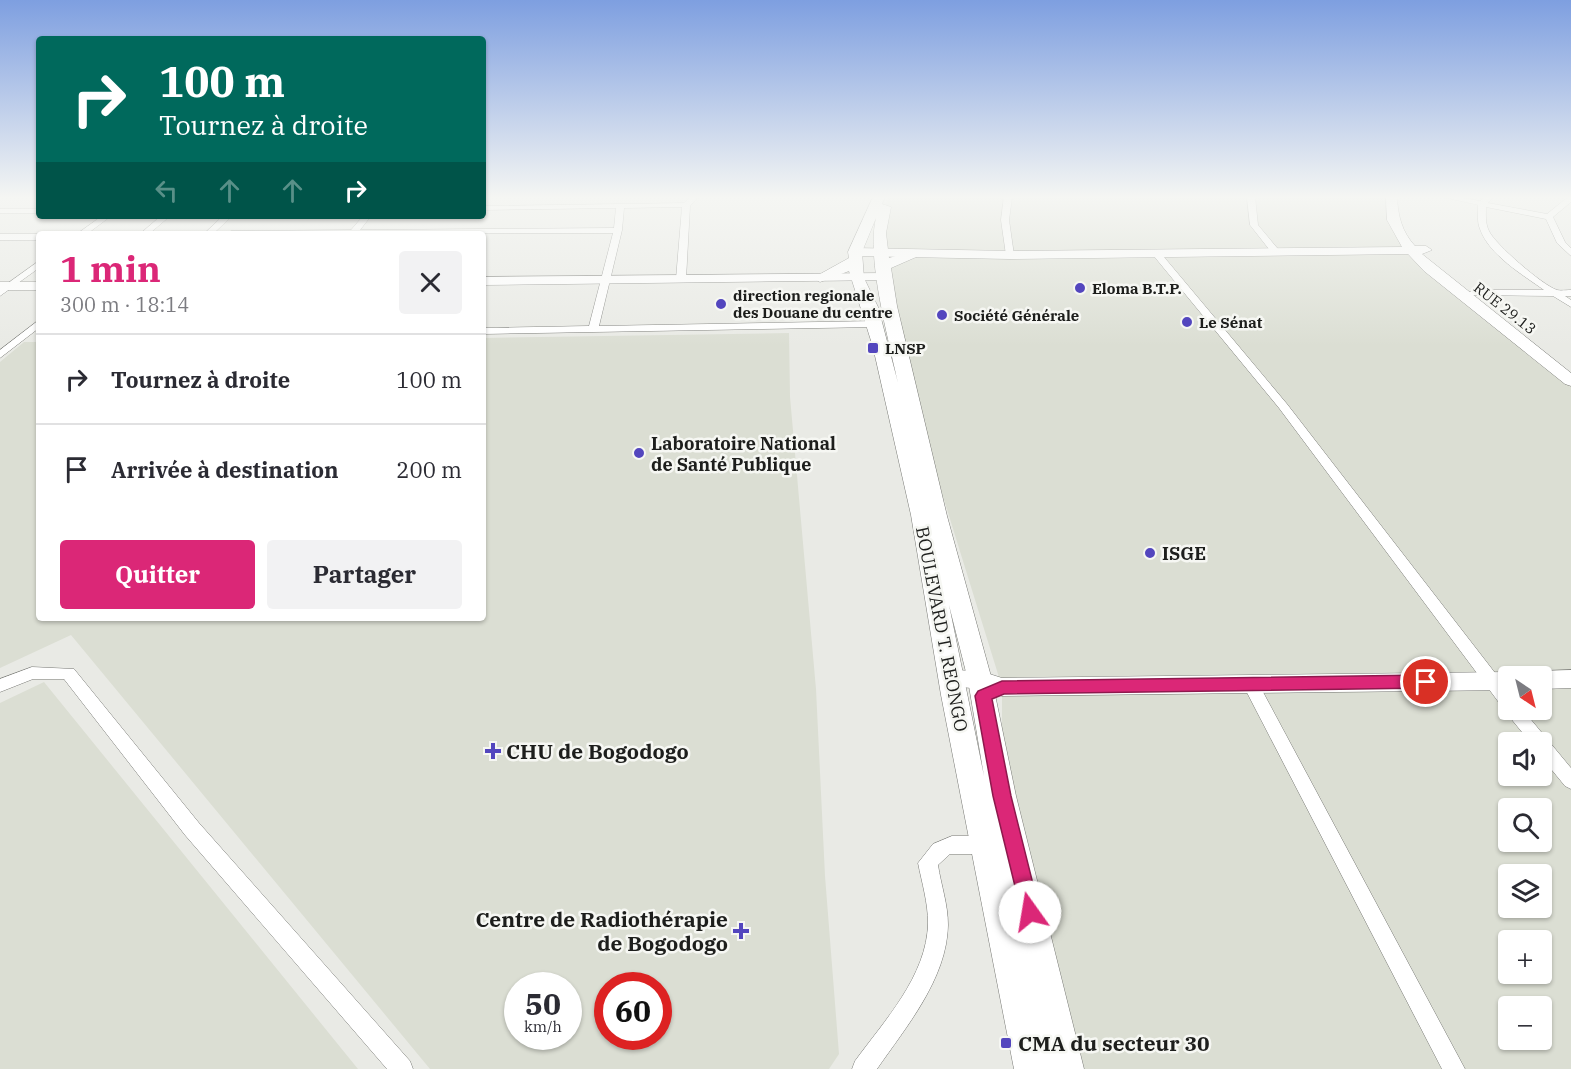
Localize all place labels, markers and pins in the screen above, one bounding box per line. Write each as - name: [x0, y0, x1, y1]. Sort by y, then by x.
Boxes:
- place label: Eloma B.T.P.: [1092, 279, 1182, 298]
- marker: Eloma B.T.P.: [1073, 281, 1087, 295]
- place label: direction regionale des Douane du centre: [733, 286, 893, 322]
- marker: direction regionale des Douane du centre: [714, 297, 728, 311]
- place label: Société Générale: [954, 306, 1079, 325]
- marker: Société Générale: [935, 308, 949, 322]
- place label: Le Sénat: [1199, 313, 1263, 332]
- marker: Le Sénat: [1180, 315, 1194, 329]
- place label: LNSP: [885, 339, 926, 358]
- marker: LNSP: [866, 341, 880, 355]
- place label: Laboratoire National de Santé Publique: [651, 432, 836, 476]
- marker: Laboratoire National de Santé Publique: [632, 446, 646, 460]
- place label: ISGE: [1162, 542, 1206, 565]
- marker: ISGE: [1143, 546, 1157, 560]
- pin: [1400, 656, 1451, 707]
- place label: CHU de Bogodogo: [506, 737, 689, 765]
- marker: CHU de Bogodogo: [484, 742, 502, 760]
- place label: Centre de Radiothérapie de Bogodogo: [476, 905, 728, 957]
- marker: Centre de Radiothérapie de Bogodogo: [732, 922, 750, 940]
- place label: CMA du secteur 30: [1018, 1029, 1210, 1057]
- marker: CMA du secteur 30: [999, 1036, 1013, 1050]

